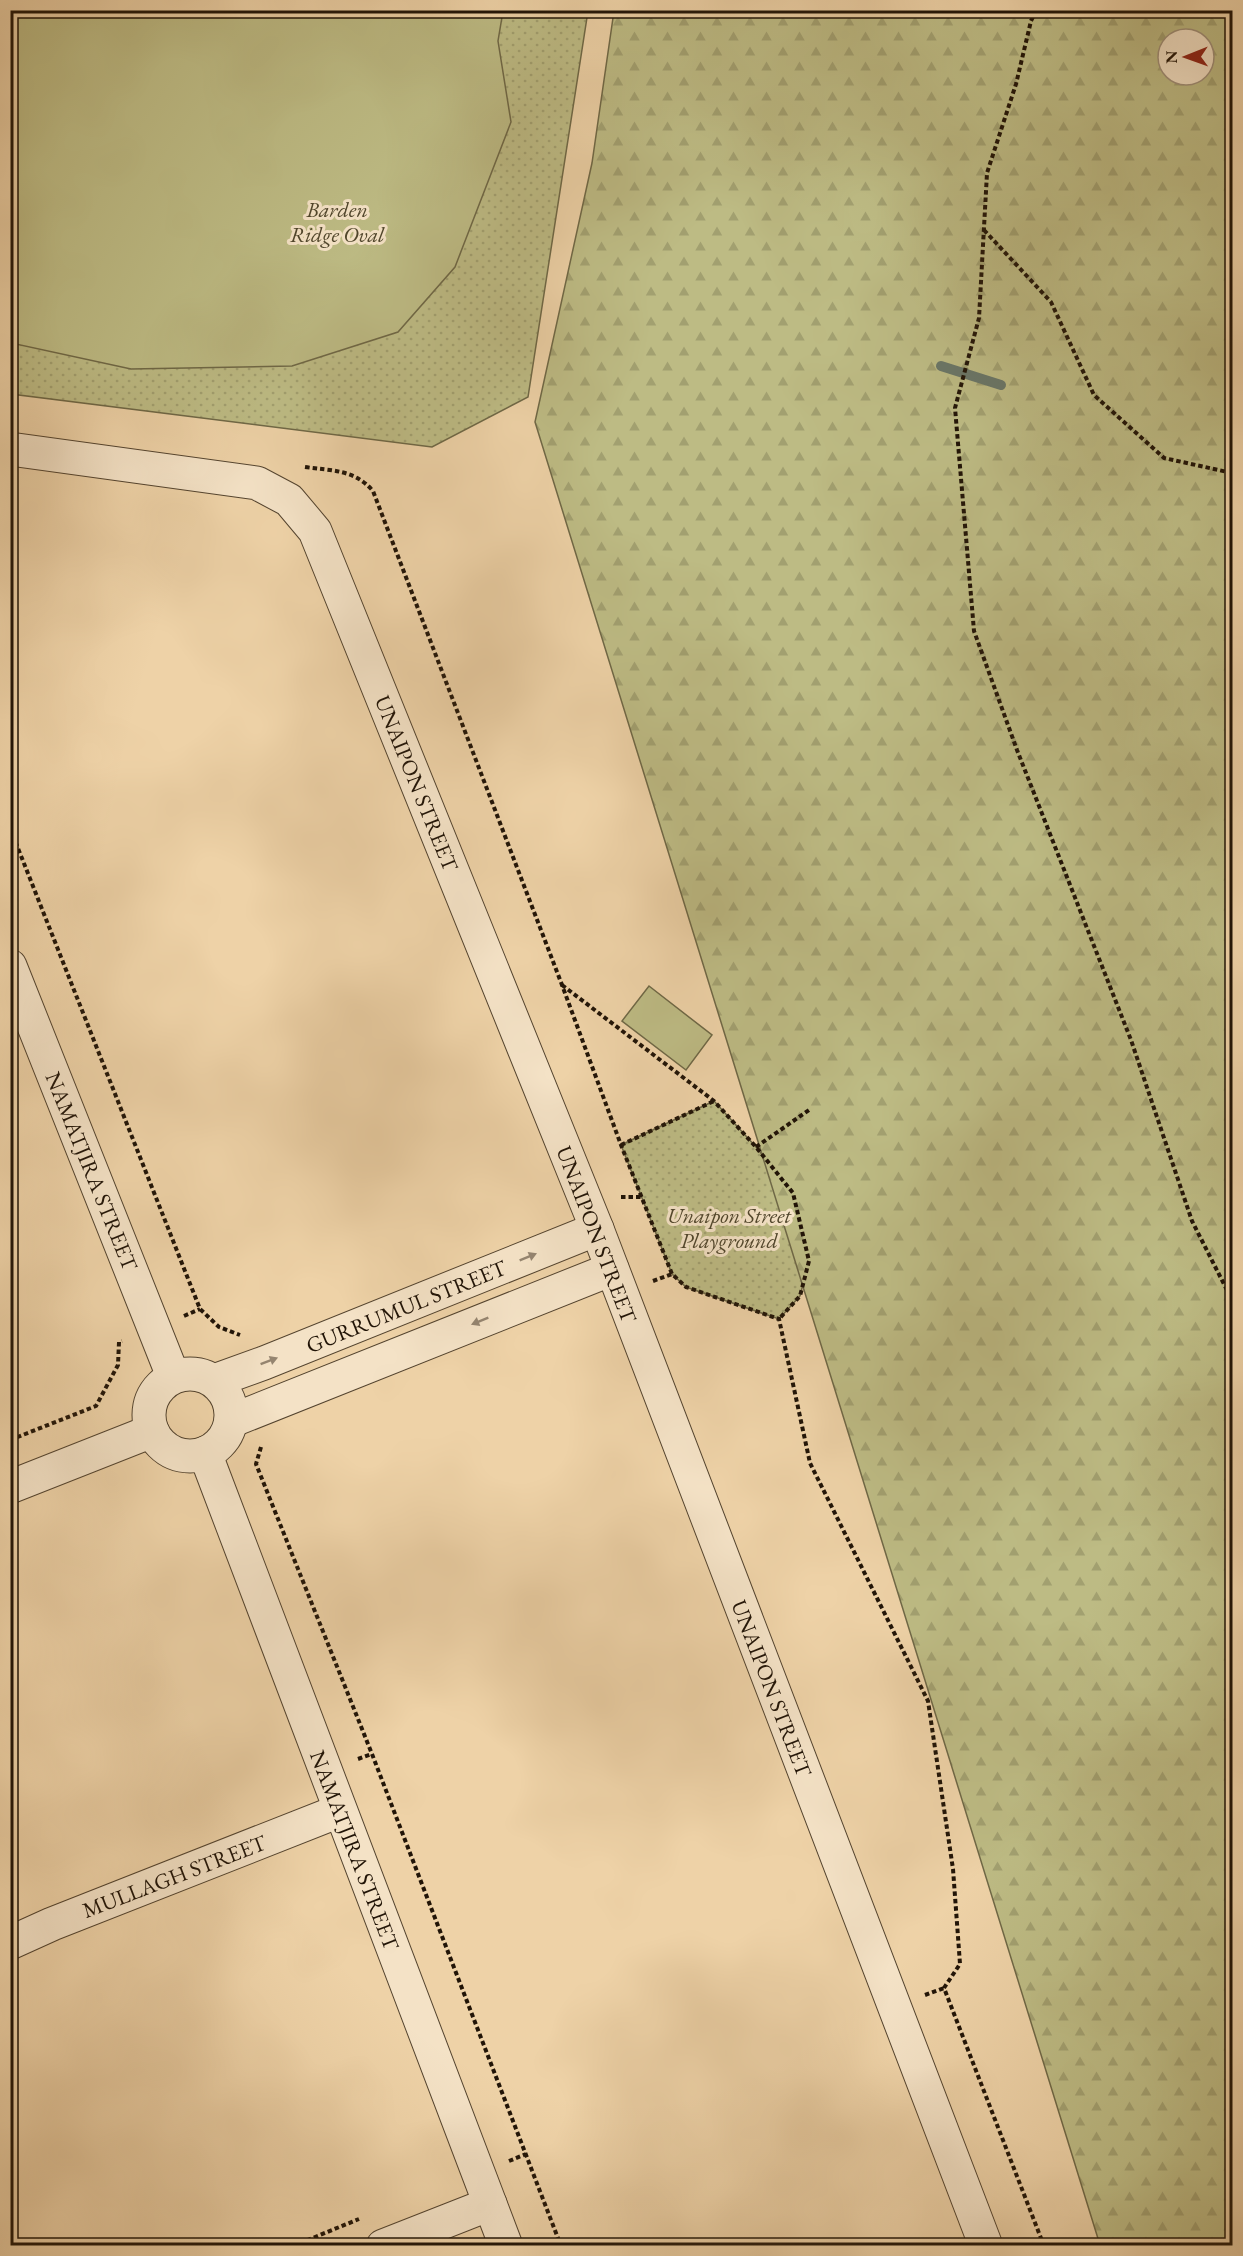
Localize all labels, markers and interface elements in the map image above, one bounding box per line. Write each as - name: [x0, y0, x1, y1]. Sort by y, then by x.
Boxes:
- north arrow: [1156, 27, 1216, 87]
- text: N: [1161, 51, 1182, 64]
- park label: Barden Ridge Oval: [290, 195, 385, 249]
- street label: UNAIPON STREET: [368, 691, 465, 876]
- street label: NAMATJIRA STREET: [38, 1068, 145, 1275]
- street label: UNAIPON STREET: [549, 1142, 644, 1327]
- park label: Unaipon Street Playground: [667, 1201, 793, 1255]
- one-way arrow: [519, 1252, 537, 1261]
- street label: GURRUMUL STREET: [302, 1253, 511, 1360]
- one-way arrow: [470, 1316, 488, 1326]
- one-way arrow: [260, 1356, 278, 1365]
- street label: UNAIPON STREET: [724, 1596, 819, 1781]
- street label: NAMATJIRA STREET: [303, 1746, 406, 1954]
- street label: MULLAGH STREET: [78, 1828, 271, 1925]

